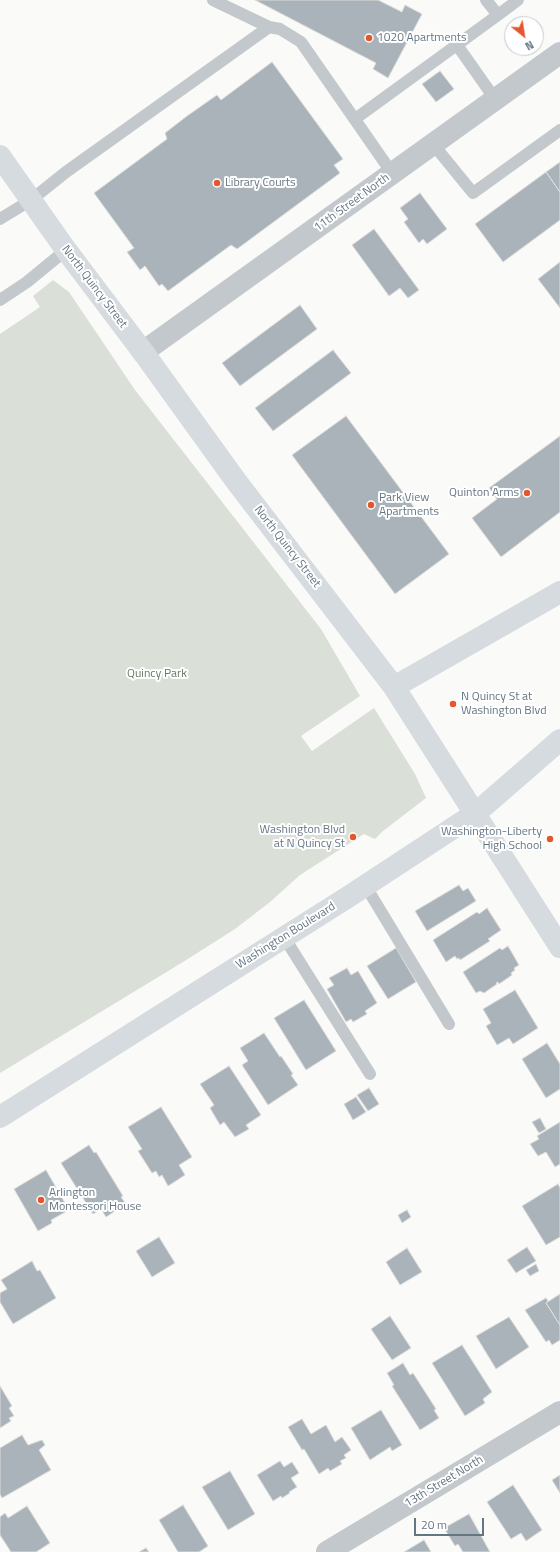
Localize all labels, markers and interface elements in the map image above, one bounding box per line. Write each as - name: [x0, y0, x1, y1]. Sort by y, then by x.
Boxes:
- north arrow: [504, 16, 544, 56]
- place label: 1020 Apartments: [377, 31, 467, 45]
- marker: 1020 Apartments: [364, 33, 374, 43]
- text: N: [522, 37, 537, 54]
- street label: 11th Street North: [312, 171, 392, 235]
- place label: Library Courts: [225, 176, 295, 190]
- marker: Library Courts: [212, 178, 222, 188]
- street label: North Quincy Street: [58, 243, 130, 331]
- place label: Quinton Arms: [449, 486, 519, 500]
- marker: Quinton Arms: [522, 488, 532, 498]
- place label: Park View Apartments: [379, 491, 439, 519]
- marker: Park View Apartments: [366, 500, 376, 510]
- street label: North Quincy Street: [251, 503, 323, 591]
- park label: Quincy Park: [127, 667, 187, 681]
- place label: N Quincy St at Washington Blvd: [461, 690, 547, 718]
- marker: N Quincy St at Washington Blvd: [448, 699, 458, 709]
- place label: Washington Blvd at N Quincy St: [259, 823, 345, 851]
- place label: Washington-Liberty High School: [441, 825, 542, 853]
- marker: Washington Blvd at N Quincy St: [348, 832, 358, 842]
- marker: Washington-Liberty High School: [545, 834, 555, 844]
- street label: Washington Boulevard: [234, 900, 338, 972]
- place label: Arlington Montessori House: [49, 1186, 141, 1214]
- marker: Arlington Montessori House: [36, 1195, 46, 1205]
- street label: 13th Street North: [402, 1453, 486, 1511]
- scale bar: [416, 1510, 486, 1536]
- text: 20 m: [421, 1515, 447, 1534]

